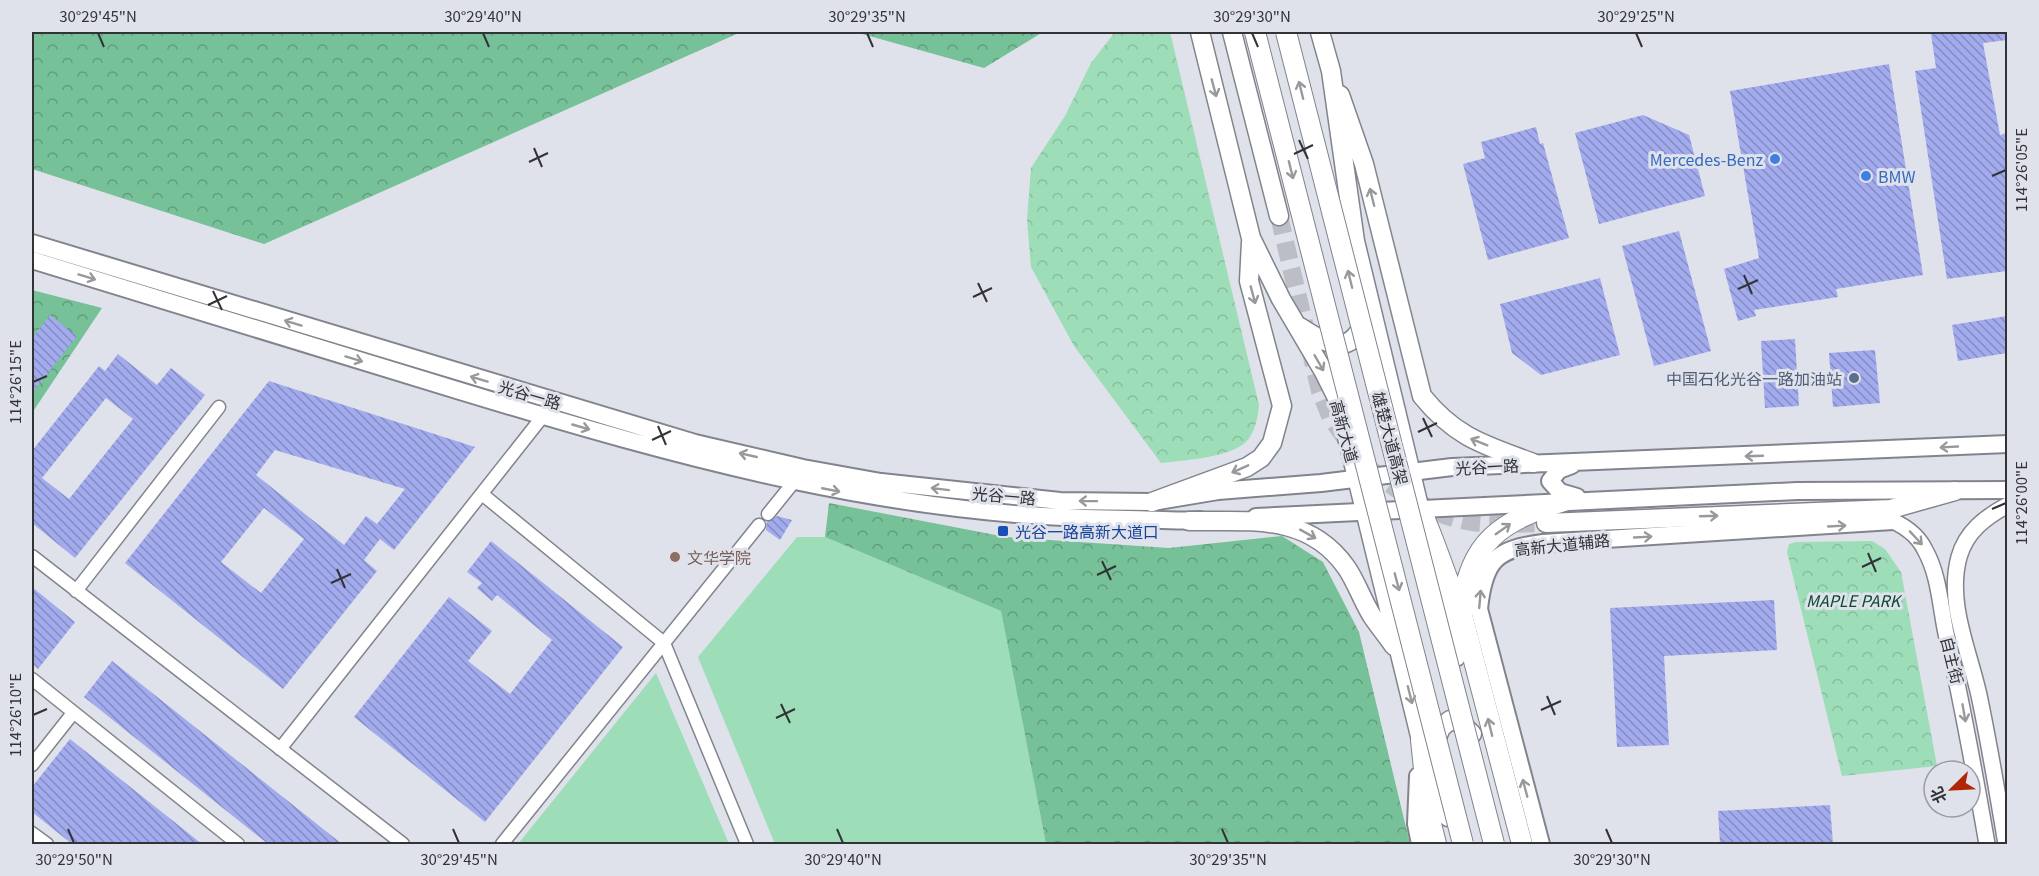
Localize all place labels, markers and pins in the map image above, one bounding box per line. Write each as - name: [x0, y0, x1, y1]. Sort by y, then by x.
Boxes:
- place label: Mercedes-Benz: [1650, 147, 1763, 171]
- marker: Mercedes-Benz: [1768, 152, 1782, 166]
- place label: BMW: [1878, 164, 1916, 188]
- marker: BMW: [1859, 169, 1873, 183]
- place label: 中国石化光谷一路加油站: [1666, 366, 1842, 390]
- marker: 中国石化光谷一路加油站: [1847, 371, 1861, 385]
- place label: 光谷一路高新大道口: [1015, 519, 1159, 543]
- marker: 光谷一路高新大道口: [996, 524, 1010, 538]
- place label: 文华学院: [687, 545, 751, 569]
- marker: 文华学院: [668, 550, 682, 564]

